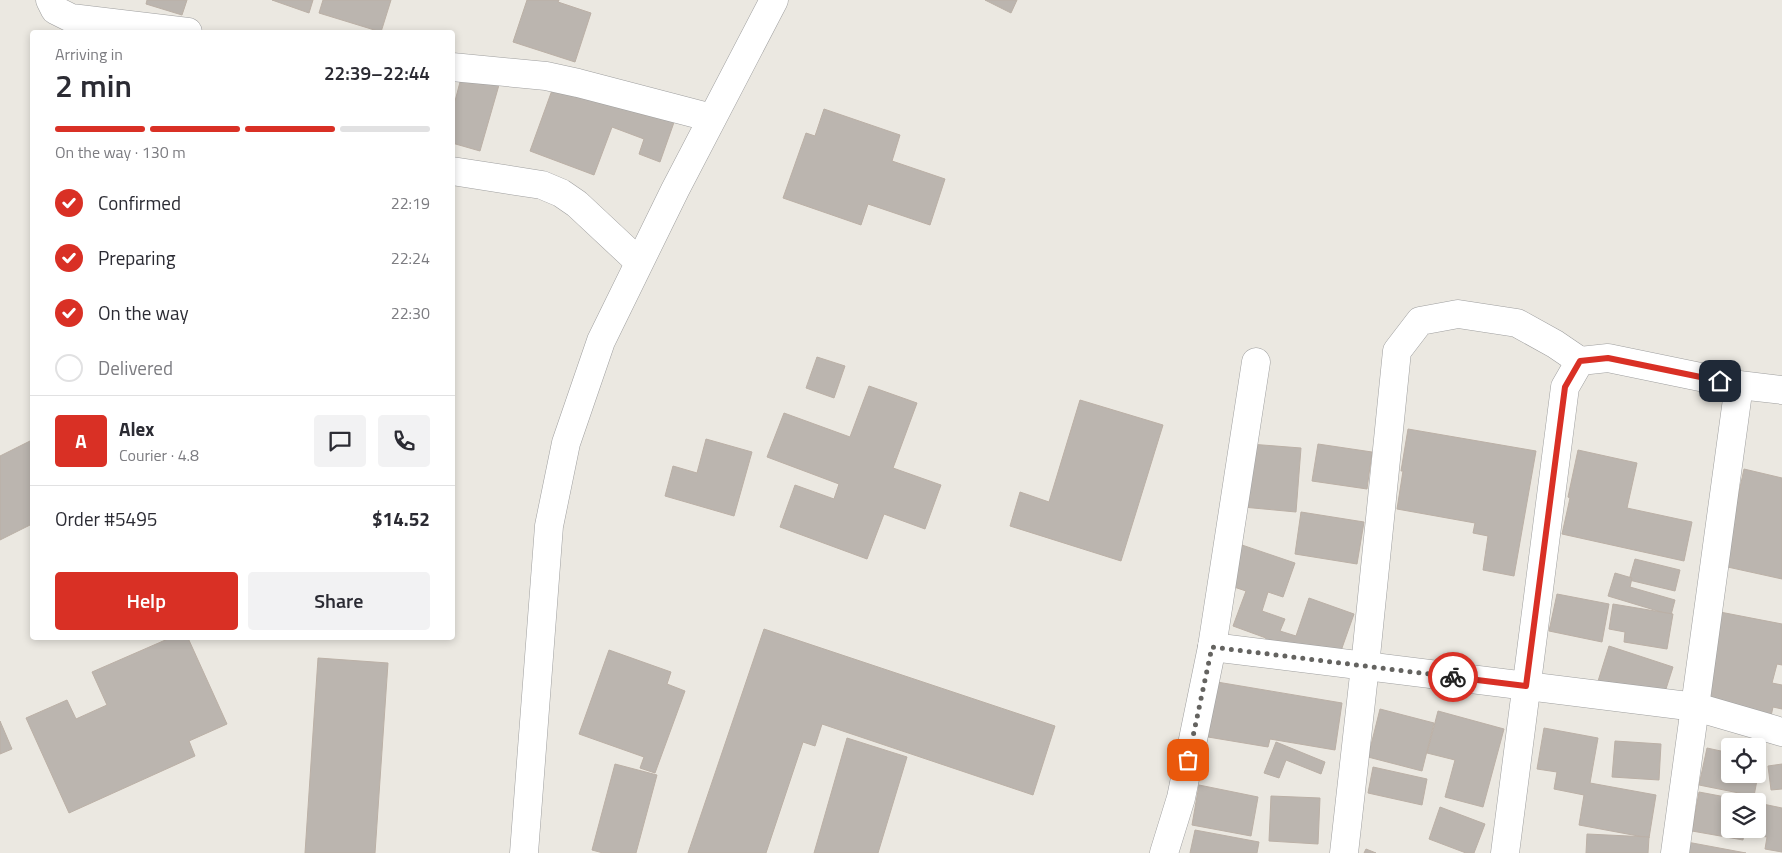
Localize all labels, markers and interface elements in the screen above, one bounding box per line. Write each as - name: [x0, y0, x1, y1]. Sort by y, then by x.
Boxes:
- text: Arriving in: [55, 42, 123, 66]
- text: 22:39–22:44: [324, 58, 430, 87]
- text: 2 min: [55, 61, 132, 109]
- text: On the way · 130 m: [55, 140, 186, 164]
- text: Confirmed: [98, 188, 181, 217]
- icon: check: [55, 189, 83, 217]
- text: 22:19: [391, 191, 430, 215]
- text: Preparing: [98, 243, 175, 272]
- icon: check: [55, 244, 83, 272]
- text: 22:24: [391, 246, 430, 270]
- text: On the way: [98, 298, 189, 327]
- icon: check: [55, 299, 83, 327]
- text: 22:30: [391, 301, 430, 325]
- text: Delivered: [98, 353, 173, 382]
- pin: [1699, 360, 1741, 402]
- icon: home: [1706, 367, 1734, 395]
- text: Alex: [119, 414, 154, 443]
- button: chat: [314, 415, 366, 467]
- button: phone: [378, 415, 430, 467]
- text: A: [75, 426, 87, 455]
- text: Courier · 4.8: [119, 443, 199, 467]
- text: Order #5495: [55, 504, 157, 533]
- text: $14.52: [372, 504, 430, 533]
- button: Help: [55, 572, 238, 630]
- button: Share: [248, 572, 430, 630]
- courier: [1428, 652, 1478, 702]
- icon: bike: [1439, 663, 1467, 691]
- map controls: [1721, 738, 1766, 838]
- button: locate: [1721, 738, 1766, 783]
- pin: [1167, 739, 1209, 781]
- icon: bag: [1174, 746, 1202, 774]
- button: layers: [1721, 793, 1766, 838]

